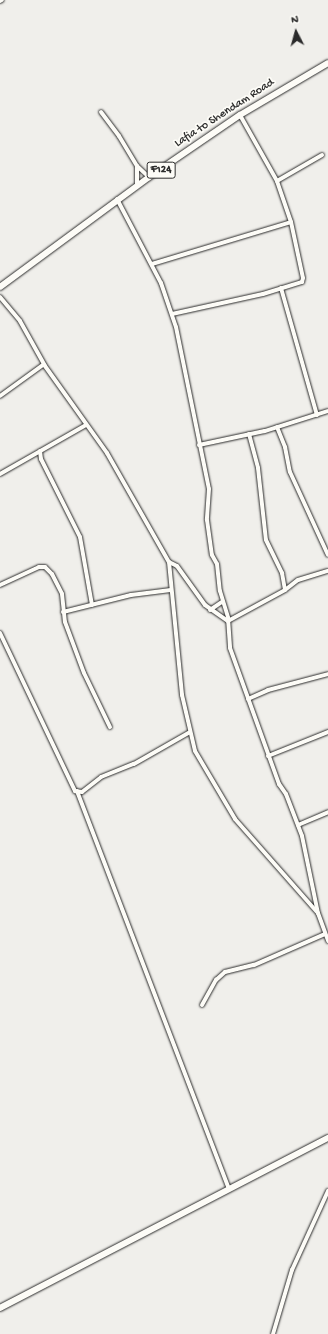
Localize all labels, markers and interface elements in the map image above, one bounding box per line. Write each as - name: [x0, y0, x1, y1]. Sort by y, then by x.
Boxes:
- north arrow: [276, 12, 316, 52]
- text: N: [291, 14, 299, 26]
- street label: Lafia to Shendam Road: [172, 76, 278, 152]
- road number: F124: [146, 161, 176, 179]

